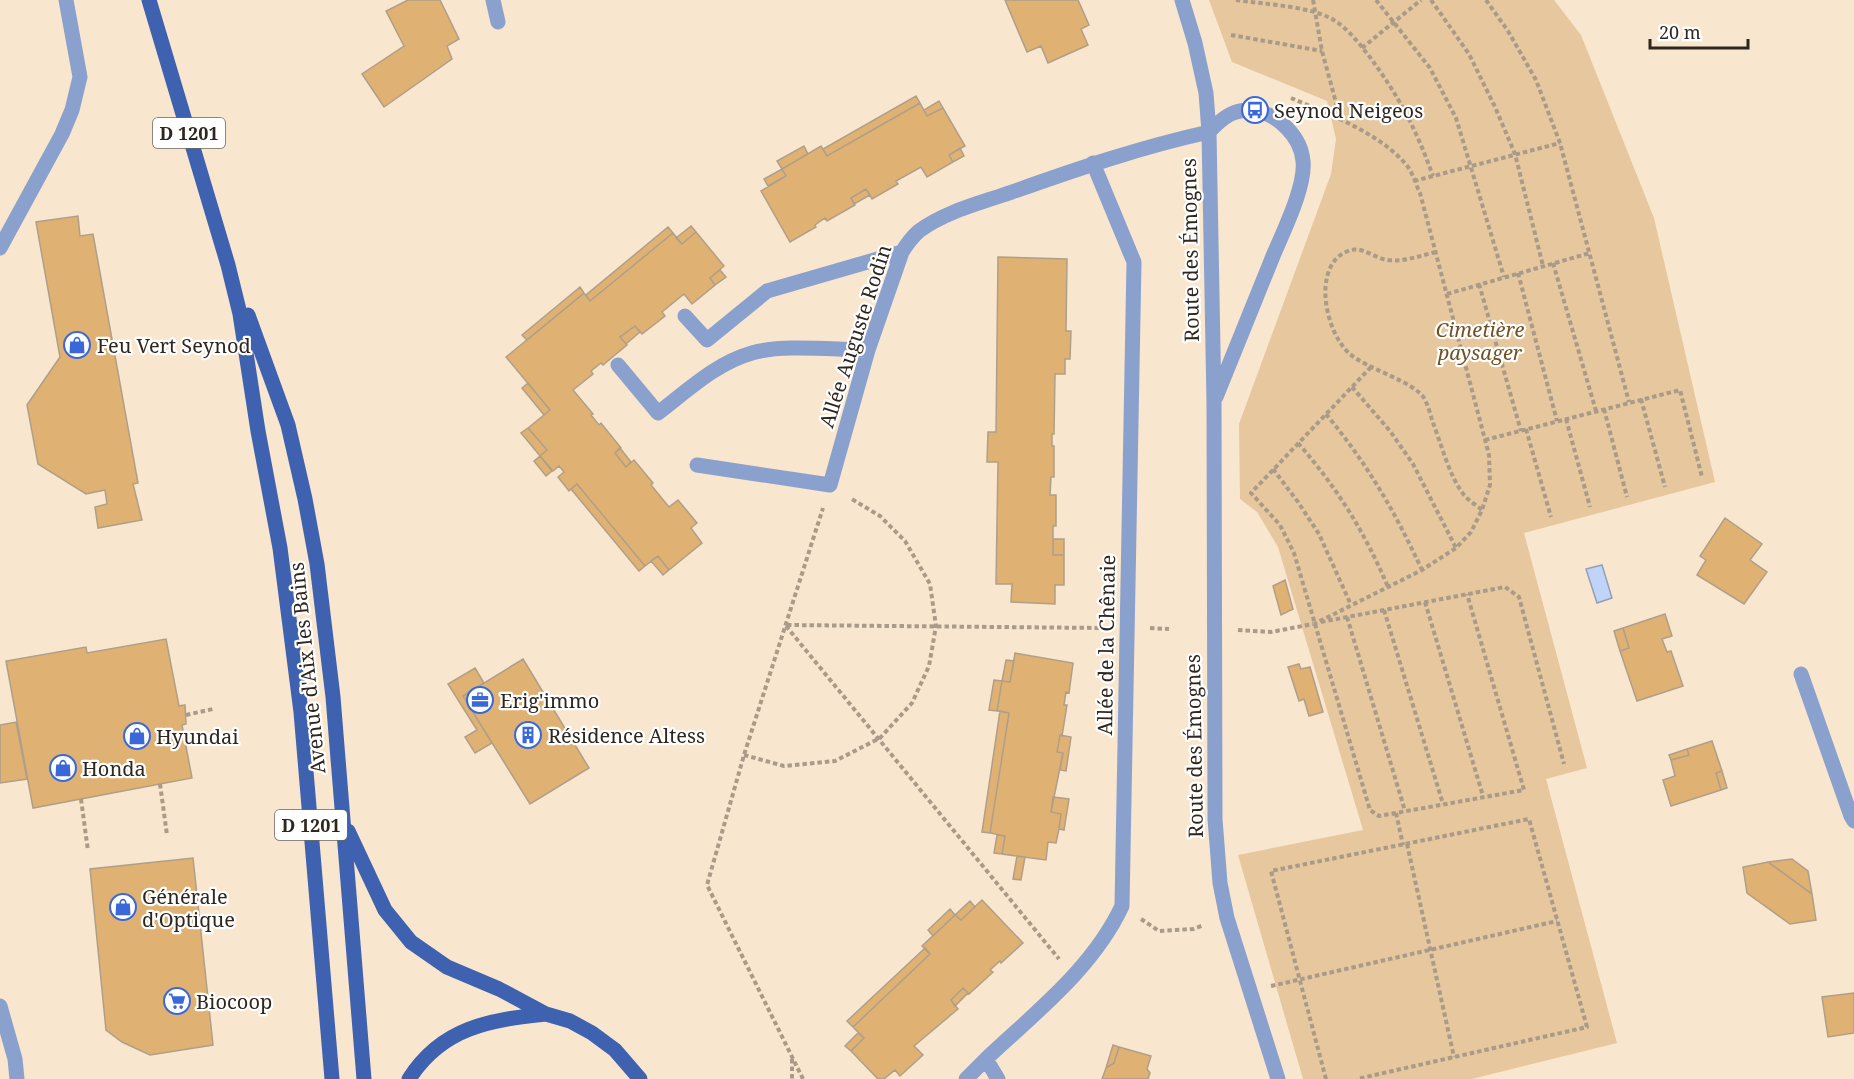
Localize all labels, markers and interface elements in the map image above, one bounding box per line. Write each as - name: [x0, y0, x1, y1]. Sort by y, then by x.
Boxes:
- scale bar: [1650, 12, 1748, 50]
- text: 20 m: [1659, 20, 1701, 44]
- bus stop icon: Seynod Neigeos: [1240, 95, 1270, 125]
- place label: Seynod Neigeos: [1274, 97, 1423, 124]
- road number: D 1201: [153, 118, 225, 148]
- street label: Route des Émognes: [1175, 158, 1205, 342]
- street label: Allée Auguste Rodin: [813, 241, 897, 431]
- park label: Cimetière paysager: [1436, 316, 1524, 366]
- shop icon: Feu Vert Seynod: [62, 330, 92, 360]
- place label: Feu Vert Seynod: [97, 332, 251, 359]
- street label: Allée de la Chênaie: [1091, 554, 1121, 736]
- street label: Avenue d'Aix les Bains: [282, 561, 332, 775]
- street label: Route des Émognes: [1179, 654, 1209, 838]
- office icon: Erig'immo: [465, 685, 495, 715]
- place label: Erig'immo: [500, 687, 599, 714]
- building icon: Résidence Altess: [513, 720, 543, 750]
- shop icon: Hyundai: [122, 721, 152, 751]
- place label: Résidence Altess: [548, 722, 705, 749]
- place label: Hyundai: [156, 723, 239, 750]
- shop icon: Honda: [48, 753, 78, 783]
- place label: Honda: [82, 755, 146, 782]
- road number: D 1201: [275, 810, 347, 840]
- place label: Générale d'Optique: [142, 883, 235, 933]
- shop icon: Générale d'Optique: [108, 892, 138, 922]
- supermarket icon: Biocoop: [162, 986, 192, 1016]
- place label: Biocoop: [196, 988, 272, 1015]

